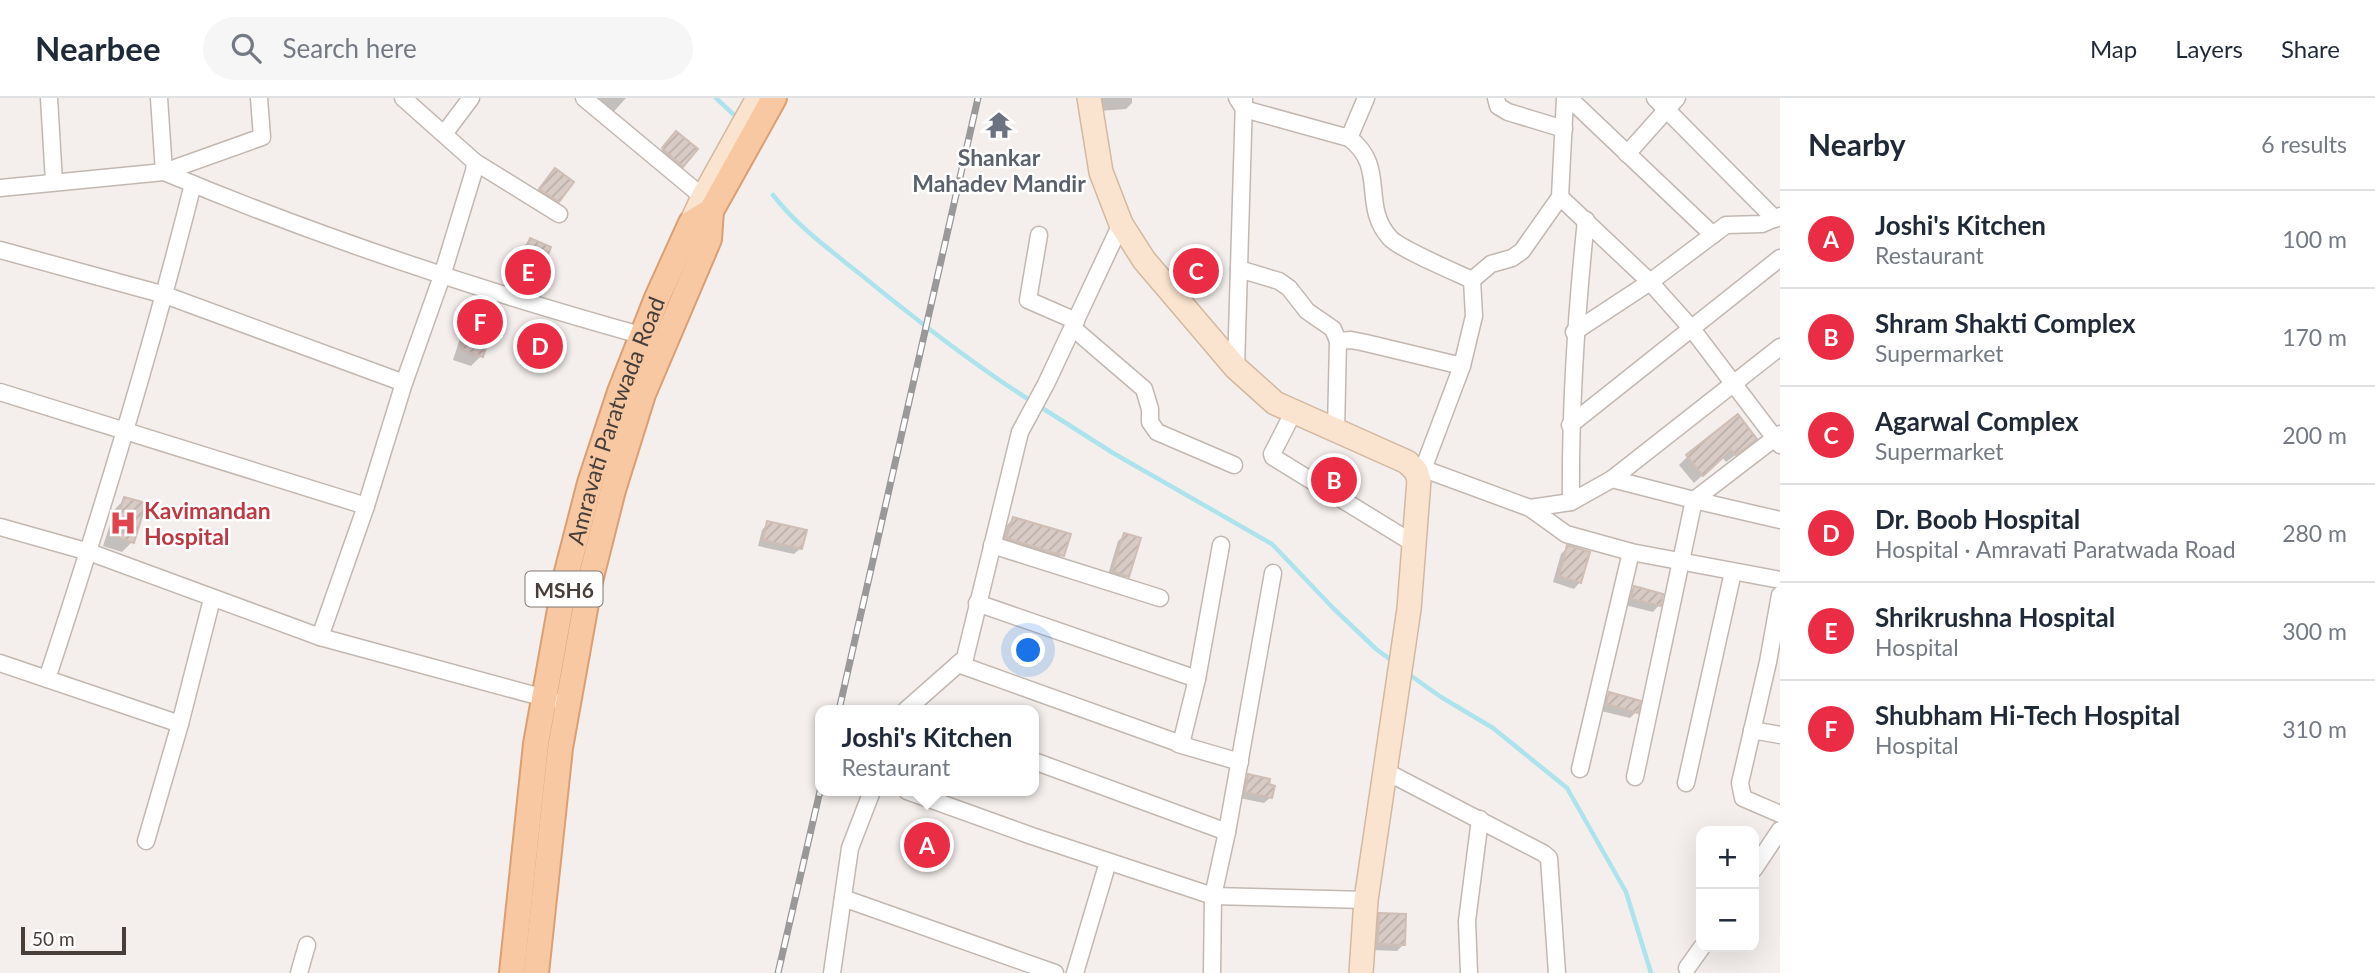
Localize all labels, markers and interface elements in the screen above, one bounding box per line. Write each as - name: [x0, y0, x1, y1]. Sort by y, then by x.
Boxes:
- search box: [203, 17, 693, 80]
- text: Nearbee: [35, 28, 161, 68]
- icon: search: [227, 29, 265, 67]
- text: Search here: [283, 32, 417, 64]
- text: Map: [2090, 34, 2137, 63]
- text: Layers: [2175, 34, 2243, 63]
- text: Share: [2281, 34, 2340, 63]
- temple icon: Shankar Mahadev Mandir: [984, 110, 1014, 140]
- text: Nearby: [1808, 126, 1906, 162]
- text: 6 results: [2261, 130, 2347, 158]
- place label: Shankar Mahadev Mandir: [912, 143, 1086, 197]
- text: Joshi's Kitchen: [1875, 209, 2046, 241]
- text: A: [1823, 225, 1839, 253]
- text: 100 m: [2282, 225, 2347, 253]
- text: Restaurant: [1875, 241, 1984, 269]
- pin: C: [1173, 245, 1219, 297]
- pin: E: [505, 246, 551, 298]
- street label: Amravati Paratwada Road: [561, 293, 670, 548]
- pin: F: [457, 296, 503, 348]
- text: Shram Shakti Complex: [1875, 307, 2136, 339]
- pin: D: [517, 320, 563, 372]
- text: B: [1823, 323, 1839, 351]
- text: 170 m: [2282, 323, 2347, 351]
- text: Supermarket: [1875, 339, 2004, 367]
- text: Agarwal Complex: [1875, 405, 2078, 437]
- text: C: [1823, 421, 1839, 449]
- text: 200 m: [2282, 421, 2347, 449]
- text: Supermarket: [1875, 437, 2004, 465]
- pin: B: [1311, 454, 1357, 506]
- place label: Kavimandan Hospital: [144, 496, 271, 550]
- text: Dr. Boob Hospital: [1875, 503, 2080, 535]
- hospital icon: Kavimandan Hospital: [108, 508, 138, 538]
- text: D: [1822, 519, 1840, 547]
- text: 280 m: [2282, 519, 2347, 547]
- text: Hospital · Amravati Paratwada Road: [1875, 535, 2236, 563]
- road number: MSH6: [526, 572, 602, 606]
- text: Shrikrushna Hospital: [1875, 601, 2115, 633]
- text: E: [1824, 617, 1838, 645]
- text: 300 m: [2282, 617, 2347, 645]
- your location: [1011, 633, 1045, 667]
- text: Hospital: [1875, 633, 1959, 661]
- text: Shubham Hi-Tech Hospital: [1875, 699, 2180, 731]
- popup: [815, 705, 1039, 796]
- text: F: [1824, 715, 1838, 743]
- text: 310 m: [2282, 715, 2347, 743]
- text: Joshi's Kitchen: [841, 721, 1013, 753]
- text: Hospital: [1875, 731, 1959, 759]
- text: Restaurant: [841, 753, 950, 781]
- pin: A: [904, 819, 950, 871]
- map controls: [1696, 826, 1759, 952]
- button: +: [1696, 826, 1759, 889]
- button: −: [1696, 889, 1759, 952]
- scale bar: [21, 924, 126, 956]
- text: 50 m: [32, 927, 75, 950]

